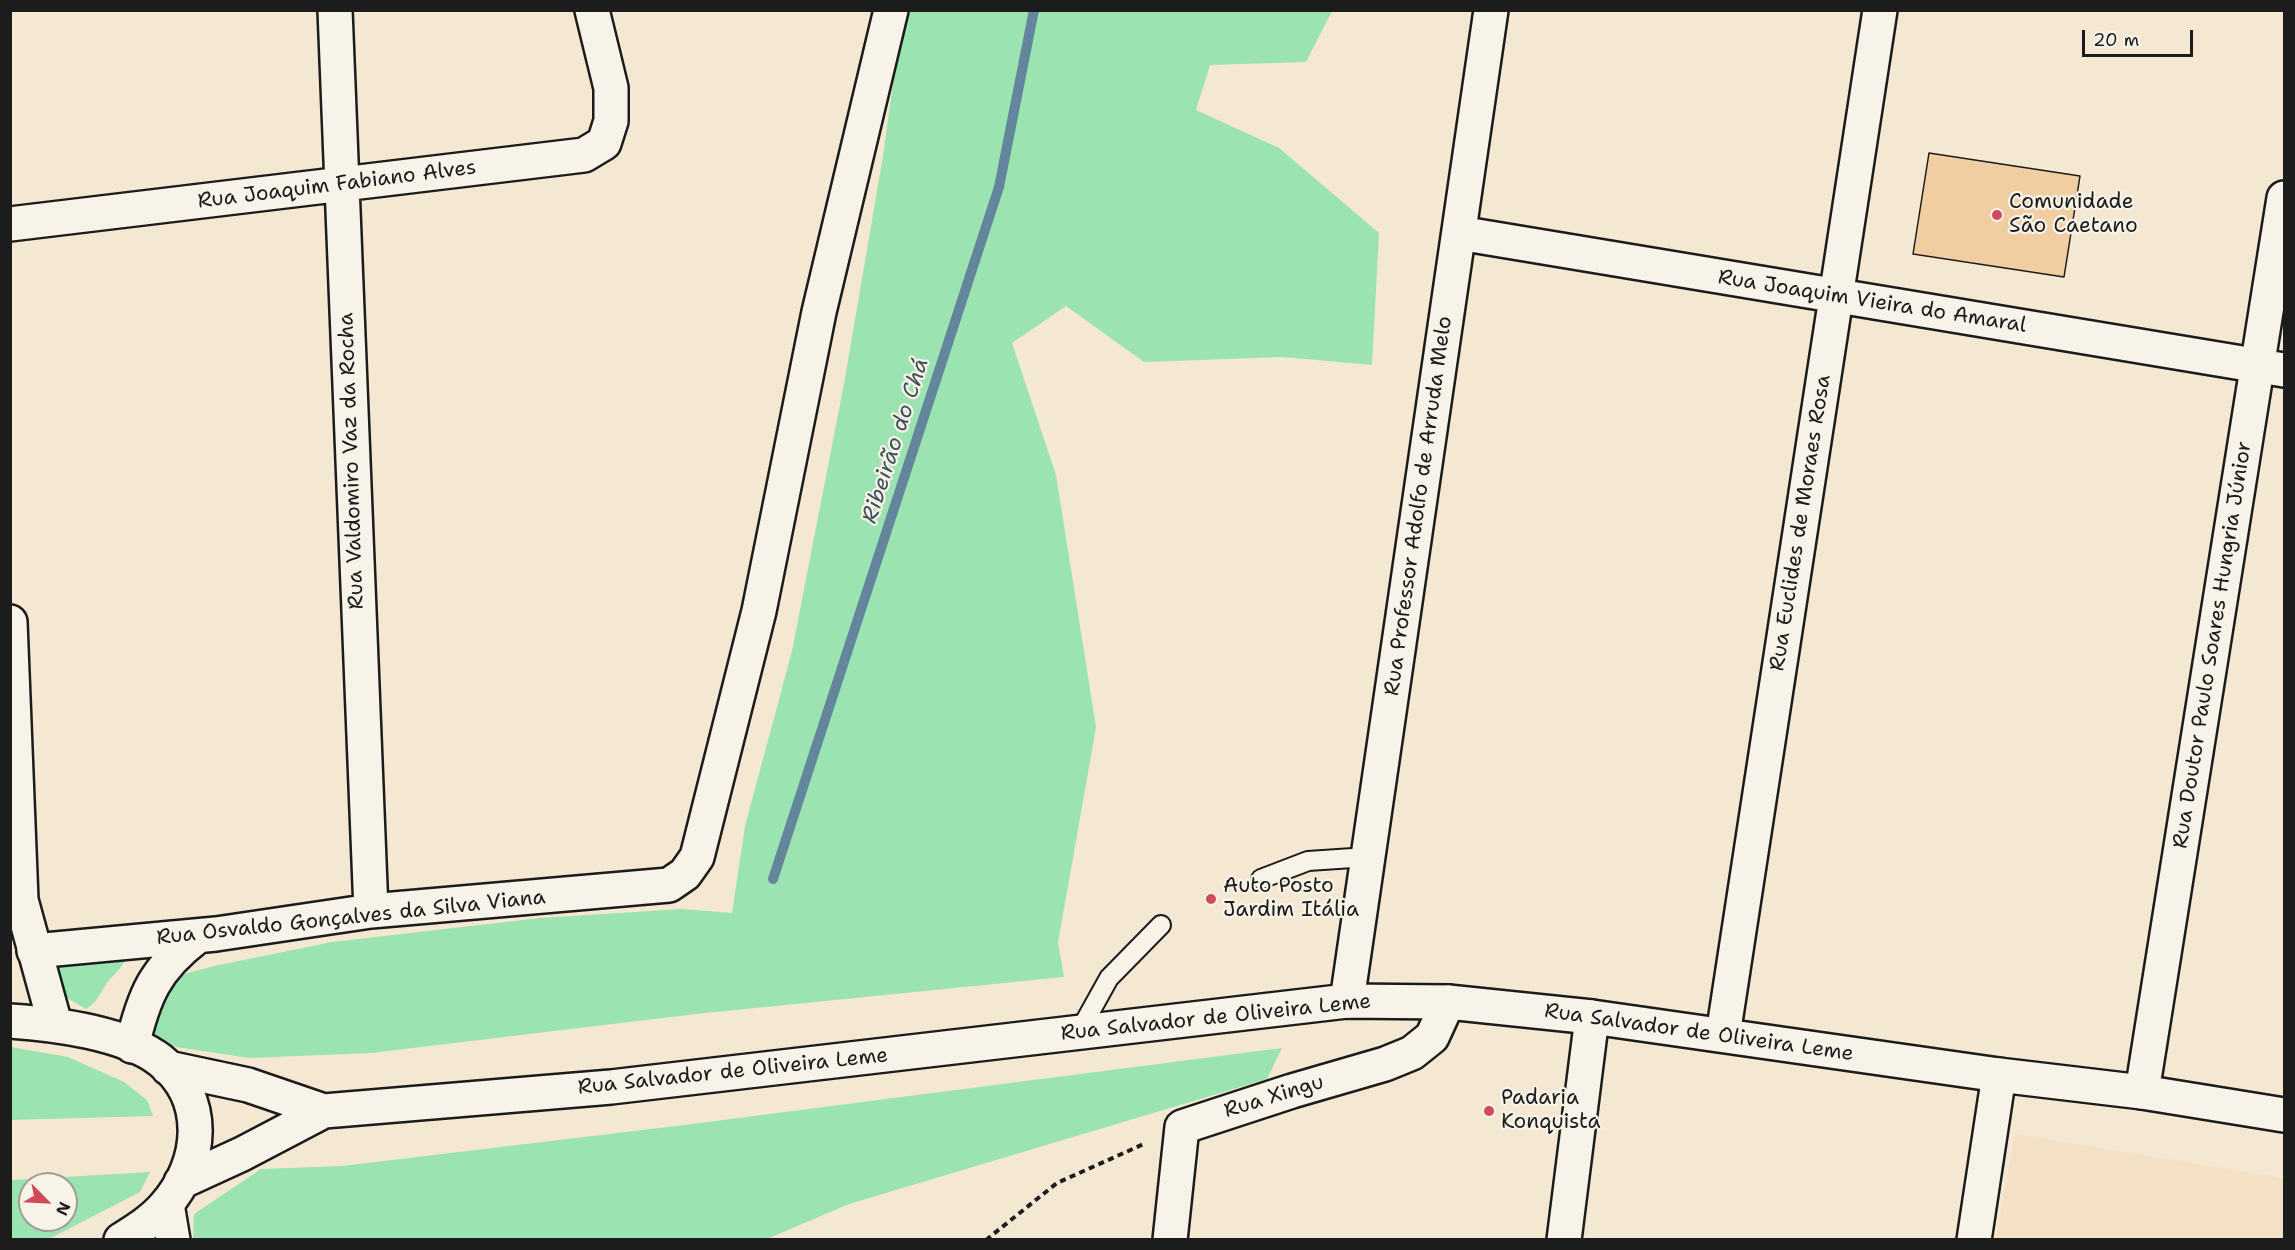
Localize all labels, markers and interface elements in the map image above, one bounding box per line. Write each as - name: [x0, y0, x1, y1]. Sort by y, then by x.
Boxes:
- scale bar: [2085, 18, 2196, 56]
- text: 20 m: [2093, 28, 2139, 52]
- street label: Rua Joaquim Fabiano Alves: [196, 155, 478, 215]
- place label: Comunidade São Caetano: [2009, 190, 2138, 240]
- marker: Comunidade São Caetano: [1990, 208, 2004, 222]
- street label: Rua Joaquim Vieira do Amaral: [1716, 265, 2028, 339]
- street label: Rua Valdomiro Vaz da Rocha: [334, 312, 370, 610]
- street label: Rua Professor Adolfo de Arruda Melo: [1380, 315, 1458, 697]
- water label: Ribeirão do Chá: [857, 355, 935, 527]
- street label: Rua Euclides de Moraes Rosa: [1765, 373, 1837, 673]
- street label: Rua Doutor Paulo Soares Hungria Júnior: [2168, 440, 2258, 850]
- place label: Auto Posto Jardim Itália: [1223, 874, 1359, 924]
- street label: Rua Osvaldo Gonçalves da Silva Viana: [155, 885, 547, 951]
- marker: Auto Posto Jardim Itália: [1204, 892, 1218, 906]
- street label: Rua Salvador de Oliveira Leme: [1060, 989, 1372, 1047]
- street label: Rua Salvador de Oliveira Leme: [1543, 999, 1855, 1067]
- street label: Rua Salvador de Oliveira Leme: [577, 1043, 889, 1101]
- street label: Rua Xingu: [1221, 1070, 1327, 1124]
- place label: Padaria Konquista: [1501, 1086, 1601, 1136]
- marker: Padaria Konquista: [1482, 1104, 1496, 1118]
- north arrow: [18, 1172, 78, 1232]
- text: N: [51, 1199, 75, 1219]

